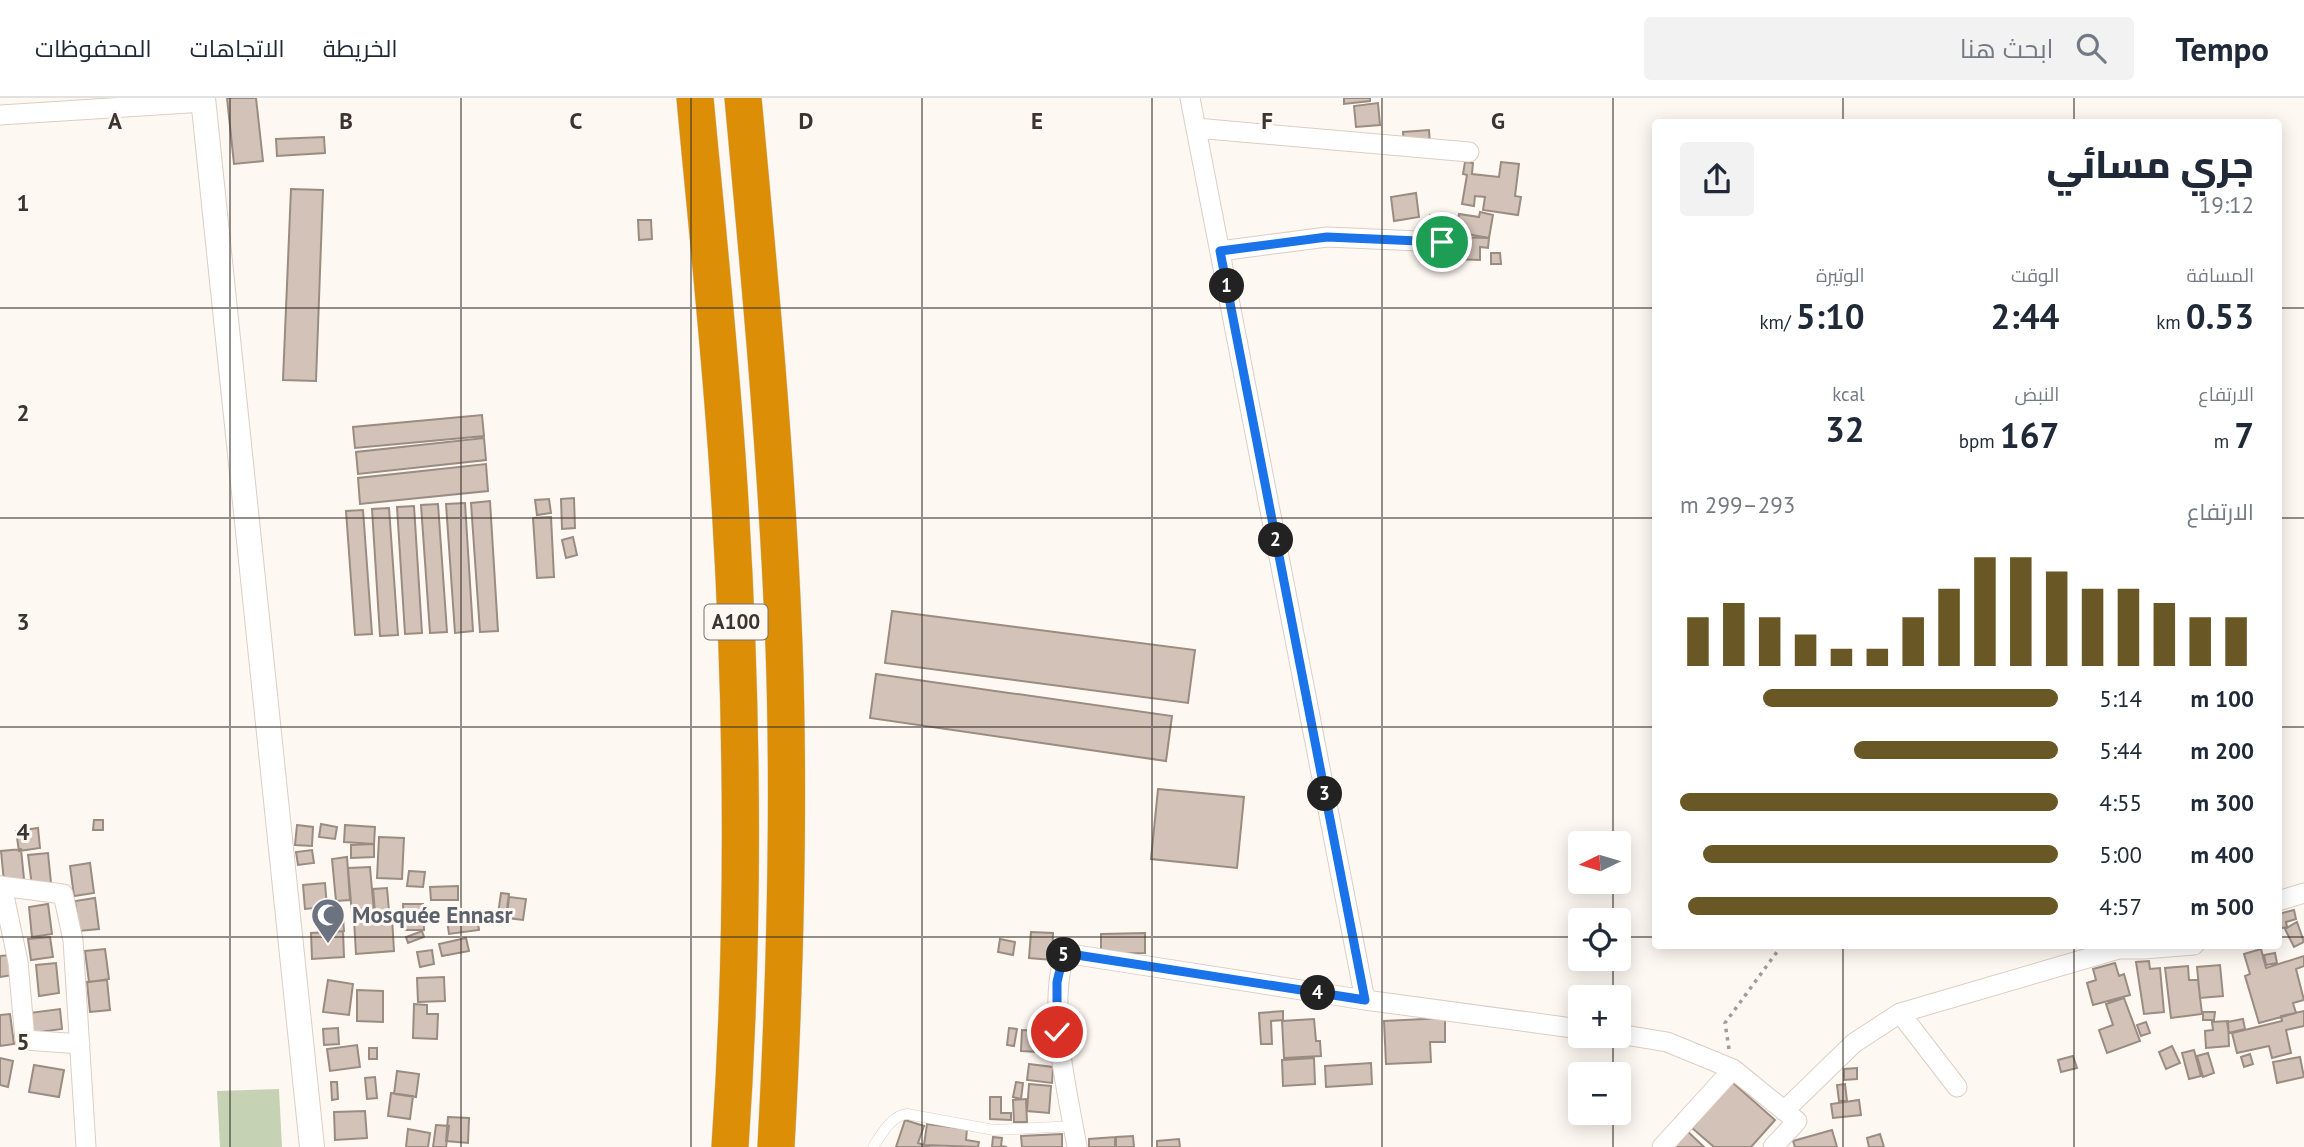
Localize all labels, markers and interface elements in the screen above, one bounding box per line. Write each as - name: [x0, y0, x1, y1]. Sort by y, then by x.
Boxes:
- search box: [1644, 17, 2134, 80]
- text: Tempo: [2176, 27, 2269, 70]
- icon: search: [2072, 29, 2110, 67]
- text: ابحث هنا: [1960, 32, 2054, 65]
- text: المحفوظات: [35, 33, 152, 64]
- text: الاتجاهات: [190, 33, 285, 64]
- text: الخريطة: [323, 33, 398, 64]
- text: A: [108, 106, 122, 135]
- text: B: [339, 106, 353, 135]
- text: C: [570, 106, 583, 135]
- text: D: [799, 106, 813, 135]
- text: E: [1031, 106, 1043, 135]
- text: F: [1261, 106, 1273, 135]
- text: G: [1491, 106, 1505, 135]
- text: جري مسائي: [2047, 139, 2254, 188]
- button: share: [1680, 142, 1754, 216]
- text: 1: [16, 188, 30, 217]
- text: 19:12: [2199, 190, 2254, 219]
- pin: [1412, 212, 1472, 272]
- icon: arrive: [1423, 223, 1461, 261]
- text: الوتيرة: [1816, 263, 1865, 287]
- text: الوقت: [2011, 263, 2059, 287]
- text: المسافة: [2186, 263, 2254, 287]
- pin: 1: [1210, 268, 1244, 304]
- text: 1: [1221, 273, 1232, 297]
- text: 5:10: [1796, 293, 1865, 339]
- text: 2:44: [1990, 293, 2059, 339]
- text: 0.53: [2186, 293, 2254, 339]
- text: /km: [1759, 310, 1796, 334]
- text: km: [2156, 310, 2186, 334]
- text: kcal: [1832, 382, 1865, 406]
- text: النبض: [2015, 382, 2059, 406]
- text: الارتفاع: [2198, 382, 2254, 406]
- text: 2: [16, 398, 30, 427]
- text: 32: [1825, 406, 1865, 452]
- text: 167: [2000, 412, 2059, 458]
- text: 7: [2234, 412, 2254, 458]
- text: bpm: [1959, 429, 2000, 453]
- text: m: [2214, 429, 2234, 453]
- text: 293–299 m: [1680, 490, 1795, 519]
- text: الارتفاع: [2187, 497, 2254, 526]
- pin: 2: [1258, 522, 1294, 558]
- text: 2: [1270, 527, 1281, 551]
- road number: A100: [704, 604, 768, 640]
- text: 3: [16, 607, 30, 636]
- text: 5:14: [2099, 684, 2142, 713]
- text: 100 m: [2191, 684, 2254, 713]
- text: 5:44: [2099, 736, 2142, 765]
- text: 200 m: [2191, 736, 2254, 765]
- pin: 3: [1308, 776, 1342, 812]
- text: 3: [1319, 781, 1330, 805]
- text: 4:55: [2099, 788, 2142, 817]
- text: 300 m: [2191, 788, 2254, 817]
- text: 4: [16, 817, 30, 846]
- north arrow: [1568, 831, 1631, 894]
- map controls: [1568, 831, 1631, 1125]
- text: 5:00: [2099, 840, 2142, 869]
- text: 400 m: [2191, 840, 2254, 869]
- text: 4:57: [2099, 892, 2142, 921]
- text: 500 m: [2191, 892, 2254, 921]
- mosque icon: Mosquée Ennasr: [309, 896, 347, 945]
- place label: Mosquée Ennasr: [352, 900, 513, 929]
- button: locate: [1568, 908, 1631, 971]
- pin: 5: [1046, 938, 1082, 972]
- text: 5: [1058, 942, 1069, 966]
- pin: 4: [1300, 976, 1336, 1010]
- text: 4: [1312, 980, 1323, 1004]
- button: +: [1568, 985, 1631, 1048]
- pin: [1027, 1002, 1087, 1062]
- icon: check: [1038, 1013, 1076, 1051]
- text: 5: [16, 1027, 30, 1056]
- button: −: [1568, 1062, 1631, 1125]

